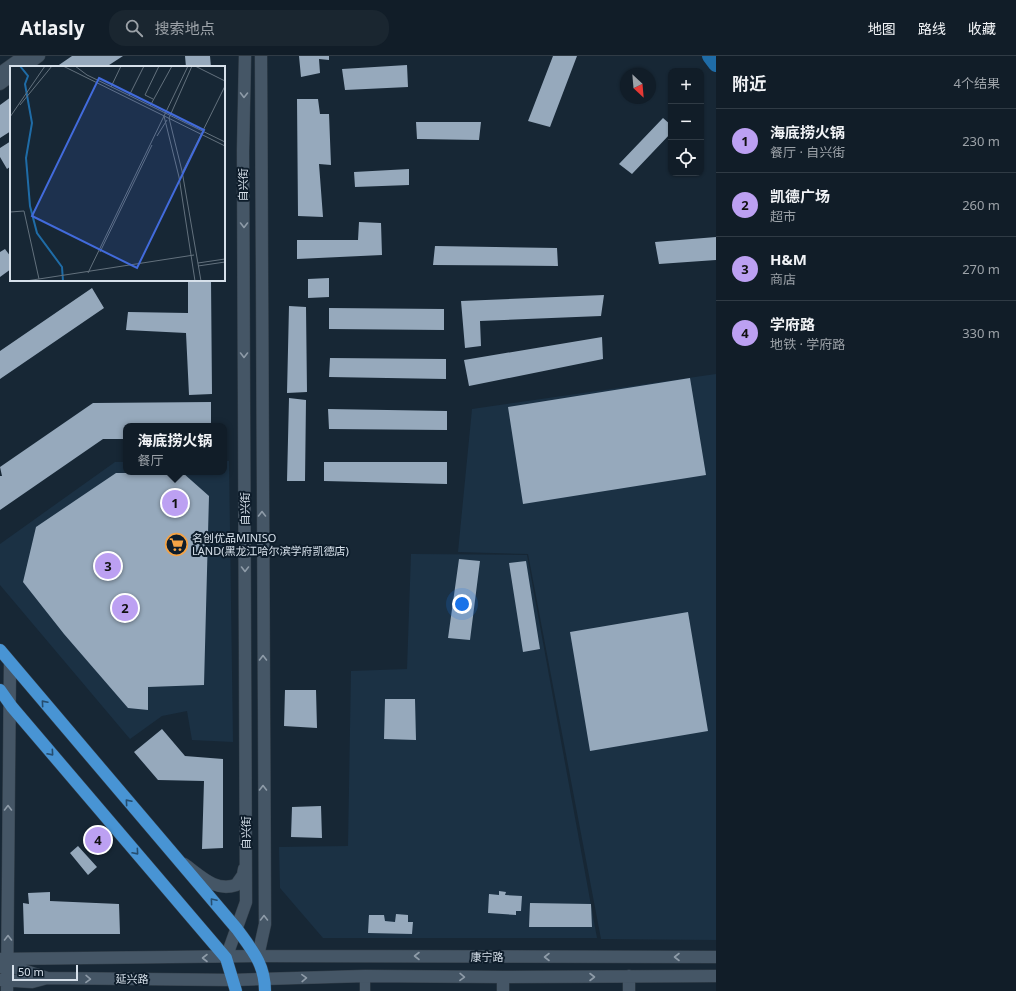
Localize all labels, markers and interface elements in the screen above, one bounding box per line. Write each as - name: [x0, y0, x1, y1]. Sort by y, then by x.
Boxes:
- search box: [109, 10, 389, 46]
- text: Atlasly: [20, 15, 85, 41]
- icon: search: [123, 17, 145, 39]
- text: 搜索地点: [155, 18, 215, 38]
- text: 地图: [868, 19, 896, 38]
- text: 路线: [918, 19, 946, 38]
- text: 收藏: [968, 19, 996, 38]
- inset map: [10, 66, 225, 281]
- north arrow: [620, 68, 656, 104]
- map controls: [668, 68, 704, 176]
- button: +: [668, 68, 704, 104]
- text: 附近: [732, 72, 766, 95]
- text: 4个结果: [954, 74, 1000, 92]
- one-way arrow: [240, 92, 248, 98]
- button: −: [668, 104, 704, 140]
- text: 海底捞火锅: [770, 122, 845, 142]
- text: 1: [741, 132, 749, 150]
- text: 230 m: [962, 132, 1000, 150]
- button: locate: [668, 140, 704, 176]
- text: 餐厅 · 自兴街: [770, 143, 845, 161]
- street label: 自兴街: [235, 169, 250, 202]
- text: 凯德广场: [770, 186, 830, 206]
- text: 2: [741, 196, 749, 214]
- text: 260 m: [962, 196, 1000, 214]
- text: 超市: [770, 207, 796, 225]
- one-way arrow: [240, 222, 248, 228]
- text: H&M: [770, 249, 807, 269]
- text: 3: [741, 260, 749, 278]
- text: 270 m: [962, 260, 1000, 278]
- text: 商店: [770, 270, 796, 288]
- text: 学府路: [770, 314, 815, 334]
- text: 4: [741, 324, 749, 342]
- text: 330 m: [962, 324, 1000, 342]
- text: 地铁 · 学府路: [770, 335, 845, 353]
- one-way arrow: [240, 352, 248, 358]
- popup: [123, 423, 227, 475]
- text: 海底捞火锅: [137, 430, 213, 450]
- text: 餐厅: [137, 451, 164, 469]
- pin: 1: [162, 488, 188, 518]
- street label: 自兴街: [237, 493, 252, 526]
- one-way arrow: [258, 511, 266, 517]
- place label: 名创优品MINISO LAND(黑龙江哈尔滨学府凯德店): [192, 530, 349, 558]
- supermarket icon: 名创优品MINISO LAND(黑龙江哈尔滨学府凯德店): [164, 531, 190, 557]
- pin: 3: [95, 551, 121, 581]
- one-way arrow: [241, 566, 249, 572]
- pin: 2: [112, 593, 138, 623]
- your location: [452, 594, 472, 614]
- one-way arrow: [259, 655, 267, 661]
- one-way arrow: [41, 700, 48, 708]
- one-way arrow: [47, 748, 54, 756]
- one-way arrow: [259, 785, 267, 791]
- one-way arrow: [126, 799, 133, 807]
- one-way arrow: [4, 805, 12, 811]
- street label: 自兴街: [238, 817, 253, 850]
- pin: 4: [85, 825, 111, 855]
- one-way arrow: [131, 847, 138, 855]
- one-way arrow: [210, 898, 217, 905]
- one-way arrow: [260, 915, 268, 921]
- one-way arrow: [4, 935, 12, 941]
- street label: 康宁路: [471, 949, 504, 964]
- one-way arrow: [414, 952, 420, 960]
- one-way arrow: [544, 953, 550, 961]
- one-way arrow: [674, 953, 680, 961]
- one-way arrow: [202, 954, 208, 962]
- scale bar: [12, 963, 78, 982]
- text: 50 m: [18, 964, 44, 979]
- street label: 延兴路: [115, 971, 149, 986]
- one-way arrow: [301, 973, 307, 982]
- one-way arrow: [459, 973, 465, 981]
- one-way arrow: [589, 973, 595, 981]
- one-way arrow: [85, 975, 91, 983]

